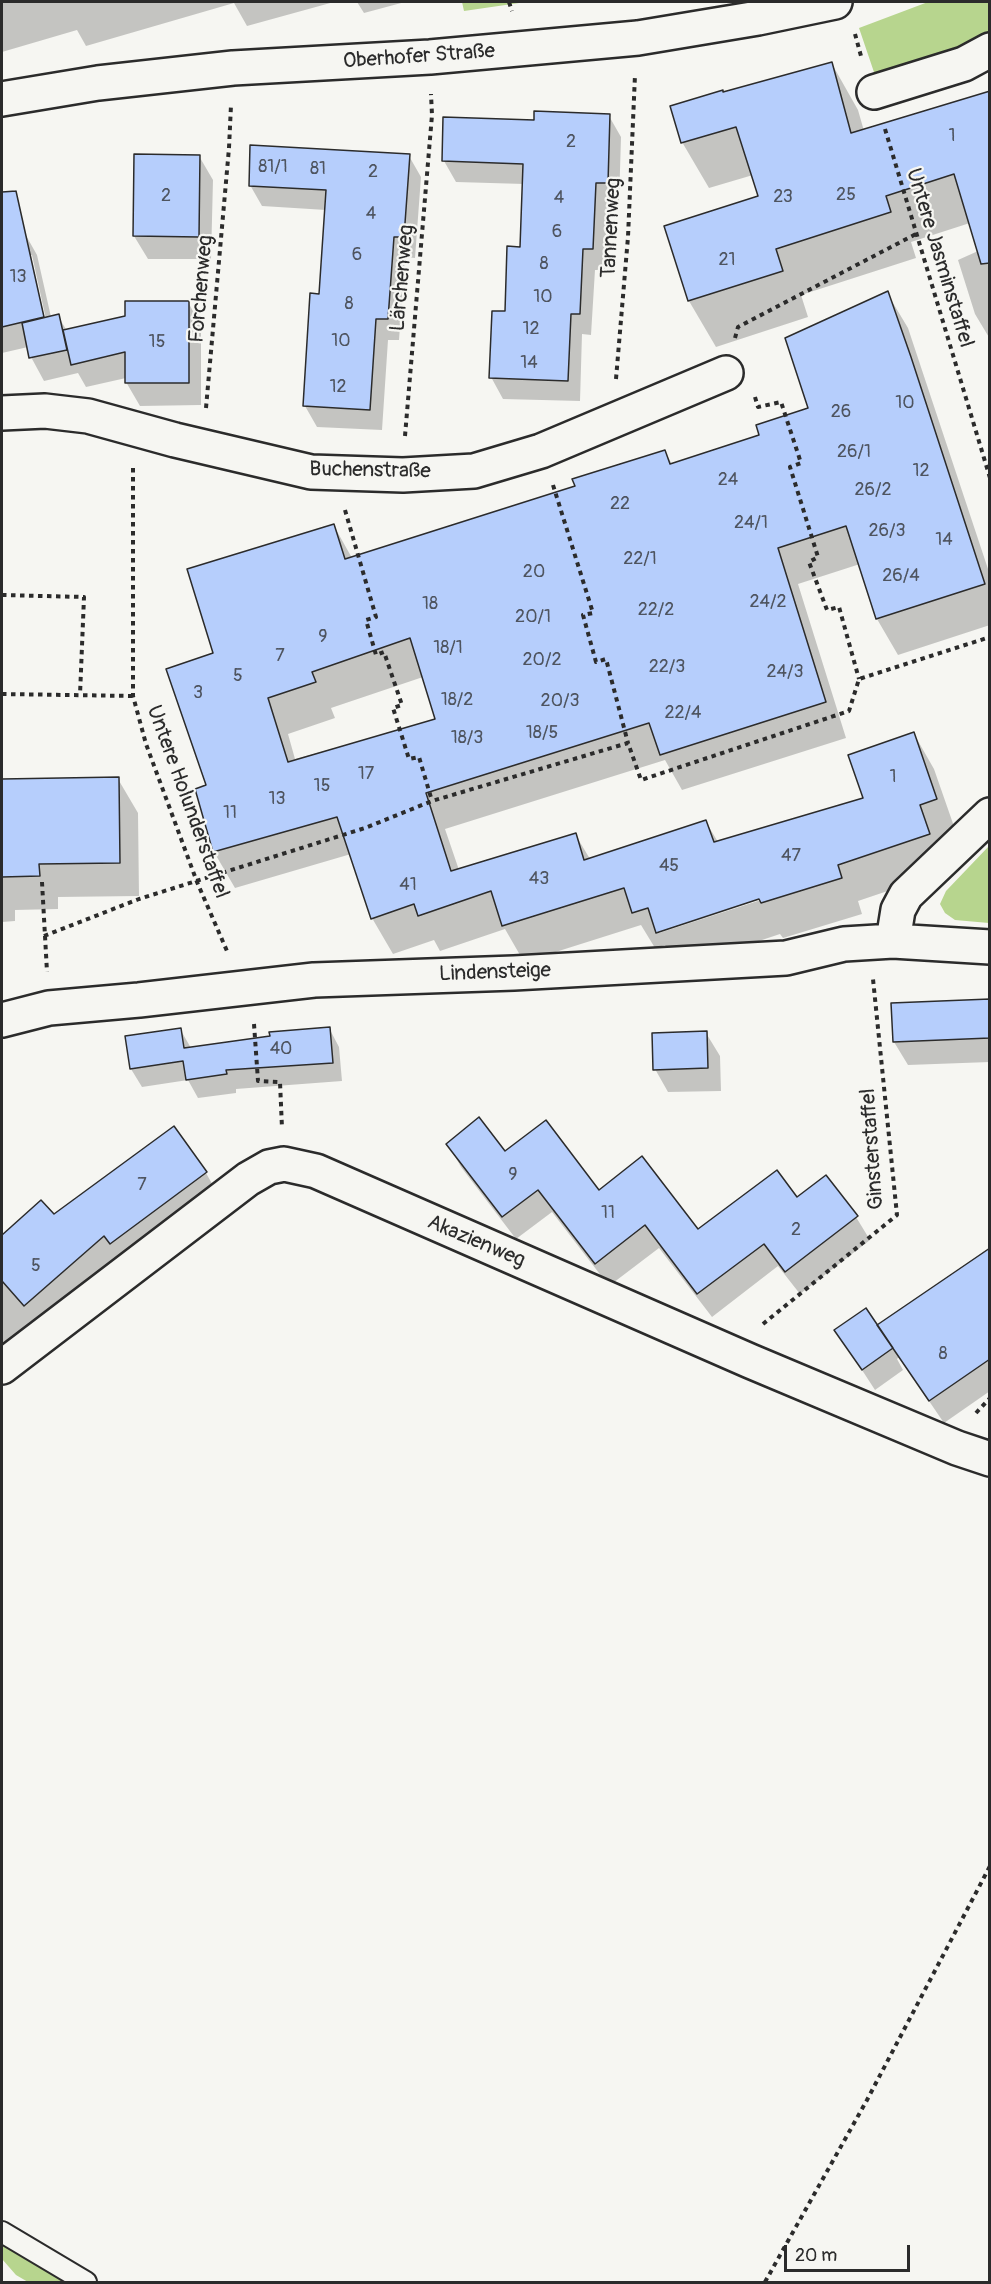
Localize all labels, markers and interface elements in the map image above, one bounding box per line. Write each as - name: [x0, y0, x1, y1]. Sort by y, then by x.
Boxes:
- street label: Oberhofer Straße: [342, 39, 496, 75]
- house number: 1: [948, 125, 956, 147]
- house number: 2: [566, 131, 576, 153]
- house number: 81/1: [258, 156, 288, 178]
- house number: 81: [310, 158, 326, 180]
- house number: 2: [368, 161, 378, 183]
- street label: Untere Jasminstaffel: [900, 165, 978, 351]
- street label: Tannenweg: [597, 177, 627, 279]
- house number: 25: [836, 184, 856, 206]
- house number: 2: [161, 185, 171, 207]
- house number: 23: [773, 186, 793, 208]
- house number: 4: [554, 187, 564, 209]
- house number: 4: [366, 203, 376, 225]
- house number: 6: [552, 221, 562, 243]
- street label: Lärchenweg: [386, 224, 420, 332]
- street label: Forchenweg: [185, 234, 219, 344]
- house number: 6: [352, 244, 362, 266]
- house number: 21: [718, 249, 736, 271]
- house number: 8: [539, 253, 549, 275]
- house number: 13: [9, 266, 27, 288]
- house number: 10: [533, 286, 553, 308]
- house number: 8: [344, 293, 354, 315]
- house number: 12: [522, 318, 540, 340]
- house number: 10: [331, 330, 351, 352]
- house number: 15: [149, 331, 165, 353]
- house number: 14: [520, 352, 538, 374]
- house number: 12: [329, 376, 347, 398]
- house number: 10: [895, 392, 915, 414]
- house number: 26: [831, 401, 851, 423]
- house number: 26/1: [837, 441, 871, 463]
- street label: Buchenstraße: [309, 457, 431, 485]
- house number: 12: [912, 460, 930, 482]
- house number: 24: [718, 469, 738, 491]
- house number: 26/2: [854, 479, 892, 501]
- house number: 22: [610, 493, 630, 515]
- house number: 24/1: [734, 512, 768, 534]
- house number: 26/3: [868, 520, 906, 542]
- house number: 14: [935, 529, 953, 551]
- house number: 22/1: [623, 548, 657, 570]
- house number: 20: [523, 561, 545, 583]
- house number: 26/4: [882, 565, 920, 587]
- house number: 24/2: [749, 591, 787, 613]
- house number: 18: [422, 593, 438, 615]
- house number: 22/2: [638, 599, 674, 621]
- house number: 20/1: [515, 606, 551, 628]
- house number: 9: [318, 626, 328, 648]
- house number: 18/1: [433, 637, 463, 659]
- house number: 7: [275, 645, 285, 667]
- house number: 20/2: [523, 649, 561, 671]
- house number: 22/3: [649, 656, 685, 678]
- house number: 24/3: [766, 661, 804, 683]
- house number: 5: [233, 665, 243, 687]
- house number: 3: [193, 682, 203, 704]
- house number: 18/2: [441, 689, 473, 711]
- house number: 20/3: [541, 690, 579, 712]
- street label: Untere Holunderstaffel: [140, 702, 234, 902]
- house number: 22/4: [664, 702, 702, 724]
- house number: 18/5: [526, 722, 558, 744]
- house number: 18/3: [451, 727, 483, 749]
- house number: 17: [358, 763, 374, 785]
- house number: 1: [889, 766, 897, 788]
- house number: 15: [314, 775, 330, 797]
- house number: 13: [268, 788, 286, 810]
- house number: 11: [223, 802, 237, 824]
- house number: 47: [781, 845, 801, 867]
- house number: 45: [659, 855, 679, 877]
- house number: 43: [529, 868, 549, 890]
- house number: 41: [399, 874, 417, 896]
- street label: Lindensteige: [439, 958, 551, 988]
- house number: 40: [270, 1038, 292, 1060]
- street label: Ginsterstaffel: [856, 1088, 890, 1210]
- house number: 9: [508, 1164, 518, 1186]
- house number: 7: [137, 1174, 147, 1196]
- house number: 11: [601, 1202, 615, 1224]
- street label: Akazienweg: [423, 1210, 529, 1274]
- house number: 2: [791, 1219, 801, 1241]
- house number: 5: [31, 1255, 41, 1277]
- house number: 8: [938, 1343, 948, 1365]
- scale bar: [787, 2233, 913, 2271]
- text: 20 m: [795, 2244, 837, 2267]

